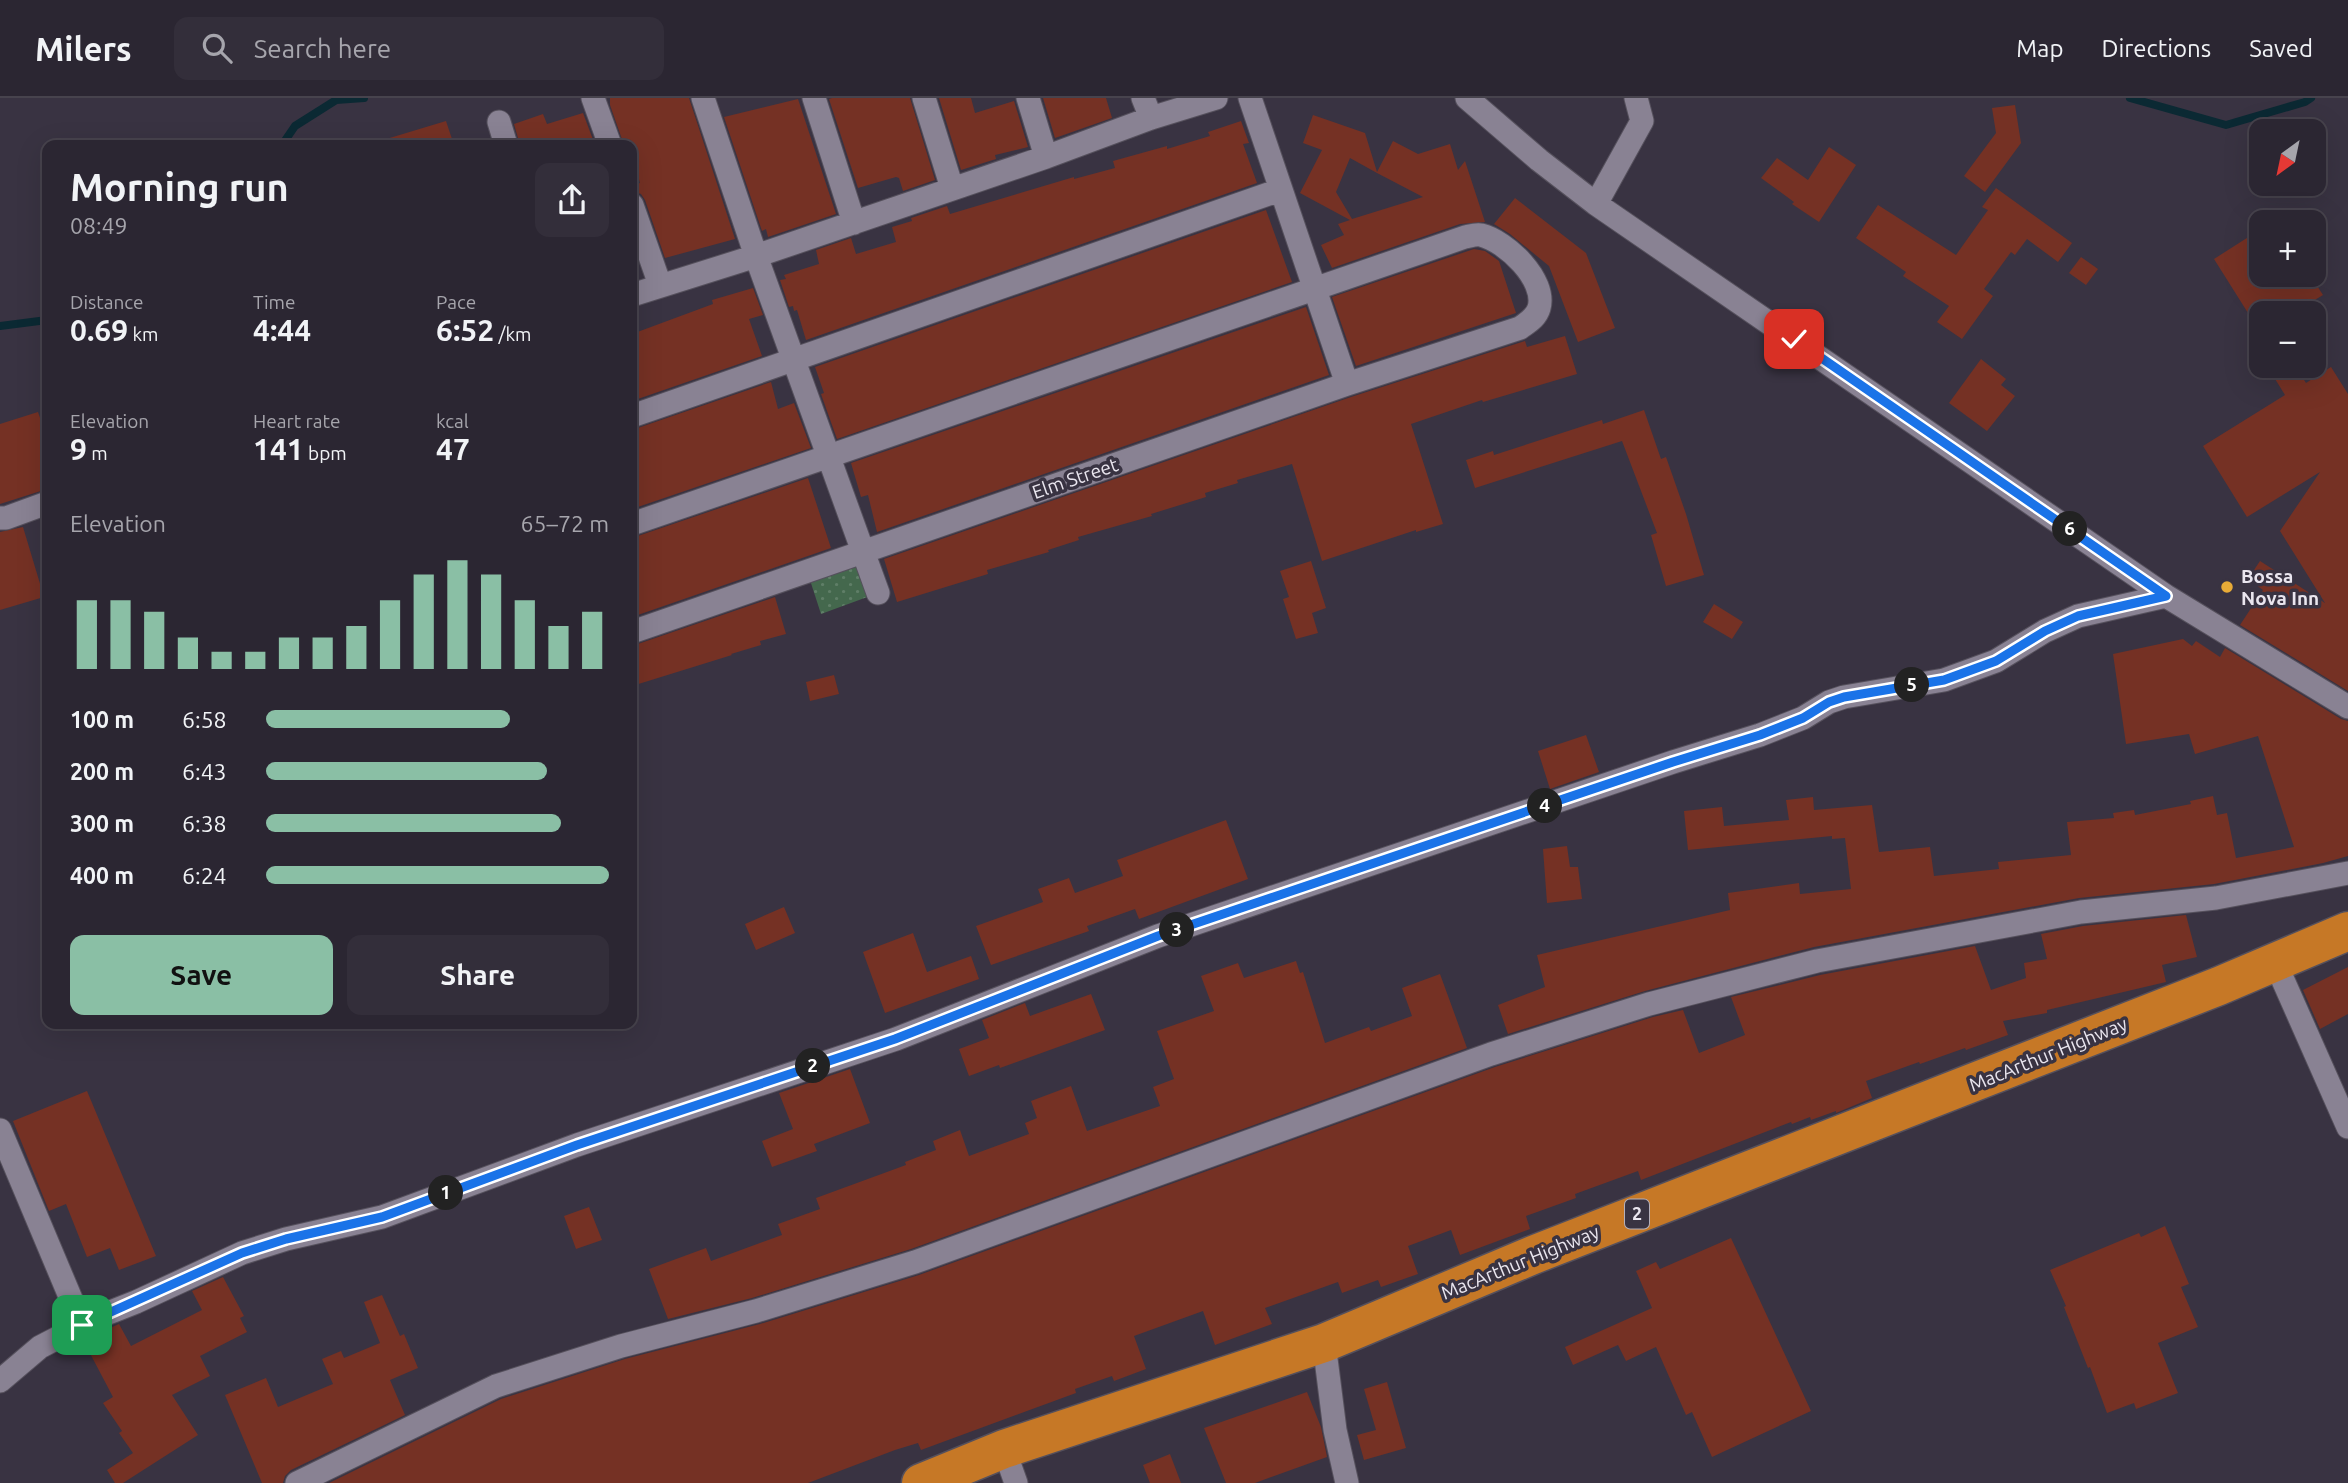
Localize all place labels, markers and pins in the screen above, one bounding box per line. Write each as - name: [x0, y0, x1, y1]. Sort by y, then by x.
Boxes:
- pin: [1764, 309, 1824, 369]
- pin: 6: [2052, 512, 2088, 546]
- place label: Bossa Nova Inn: [2241, 565, 2319, 609]
- marker: Bossa Nova Inn: [2219, 579, 2235, 595]
- pin: 5: [1895, 668, 1930, 702]
- pin: 4: [1528, 788, 1562, 824]
- pin: 3: [1160, 912, 1194, 948]
- pin: 2: [796, 1048, 830, 1084]
- pin: 1: [428, 1176, 464, 1210]
- pin: [52, 1295, 112, 1355]

